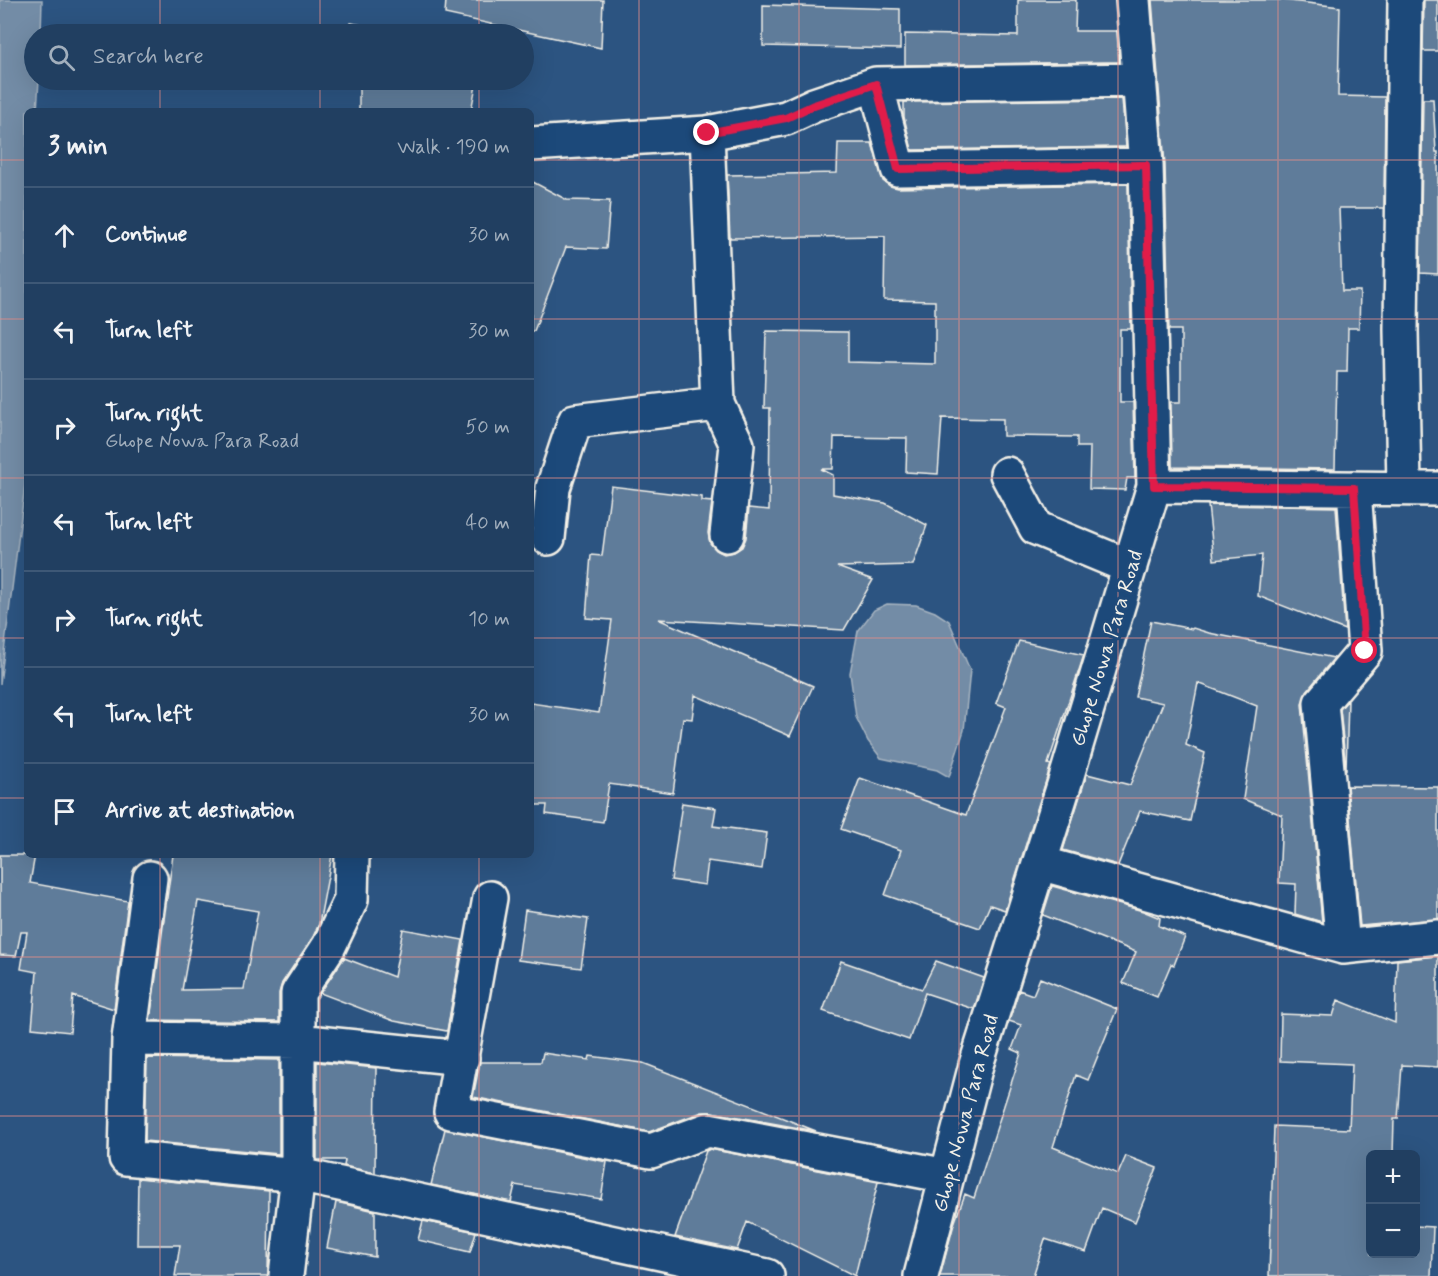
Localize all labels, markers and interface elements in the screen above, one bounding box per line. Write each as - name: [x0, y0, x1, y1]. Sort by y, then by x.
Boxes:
- search box: [24, 24, 534, 90]
- icon: search: [45, 41, 78, 74]
- text: Search here: [93, 43, 204, 71]
- route end: [693, 119, 719, 145]
- text: 3 min: [48, 130, 108, 164]
- text: Walk · 190 m: [397, 134, 510, 161]
- icon: ahead: [48, 219, 81, 252]
- text: Continue: [105, 221, 187, 249]
- text: 30 m: [468, 222, 510, 249]
- icon: left: [48, 315, 81, 348]
- text: Turn left: [105, 317, 193, 345]
- text: 30 m: [468, 318, 510, 345]
- text: Turn right: [105, 400, 203, 428]
- icon: right: [48, 411, 81, 444]
- text: 50 m: [465, 414, 510, 441]
- text: Ghope Nowa Para Road: [105, 428, 299, 455]
- icon: left: [48, 507, 81, 540]
- text: Turn left: [105, 509, 193, 537]
- text: 40 m: [466, 510, 510, 537]
- street label: Ghope Nowa Para Road: [1064, 547, 1150, 750]
- icon: right: [48, 603, 81, 636]
- text: Turn right: [105, 605, 203, 633]
- text: 10 m: [468, 606, 510, 633]
- route start: [1351, 637, 1377, 663]
- icon: left: [48, 699, 81, 732]
- text: Turn left: [105, 701, 193, 729]
- text: 30 m: [468, 702, 510, 729]
- icon: arrive: [48, 795, 81, 828]
- text: Arrive at destination: [105, 797, 295, 825]
- street label: Ghope Nowa Para Road: [926, 1011, 1006, 1215]
- map controls: [1366, 1150, 1420, 1258]
- button: +: [1366, 1150, 1420, 1204]
- button: −: [1366, 1204, 1420, 1258]

